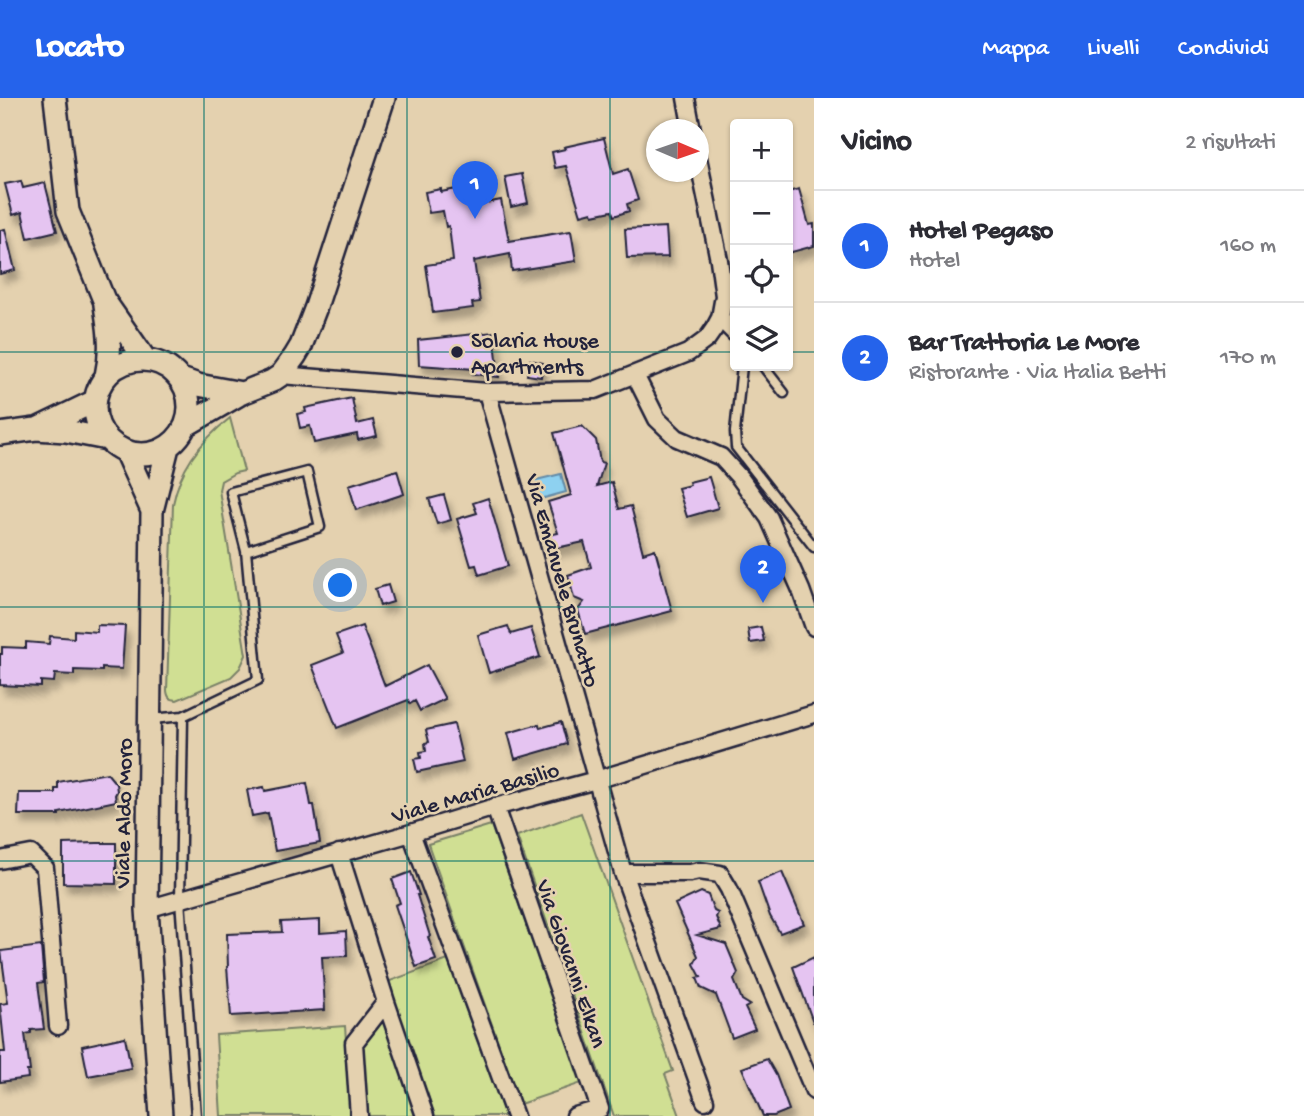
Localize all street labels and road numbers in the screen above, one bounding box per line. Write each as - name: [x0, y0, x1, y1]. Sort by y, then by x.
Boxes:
- street label: Via Emanuele Brunatto: [517, 470, 604, 691]
- street label: Viale Aldo Moro: [111, 738, 140, 889]
- street label: Viale Maria Basilio: [388, 758, 563, 831]
- street label: Via Giovanni Elkan: [528, 876, 611, 1052]

